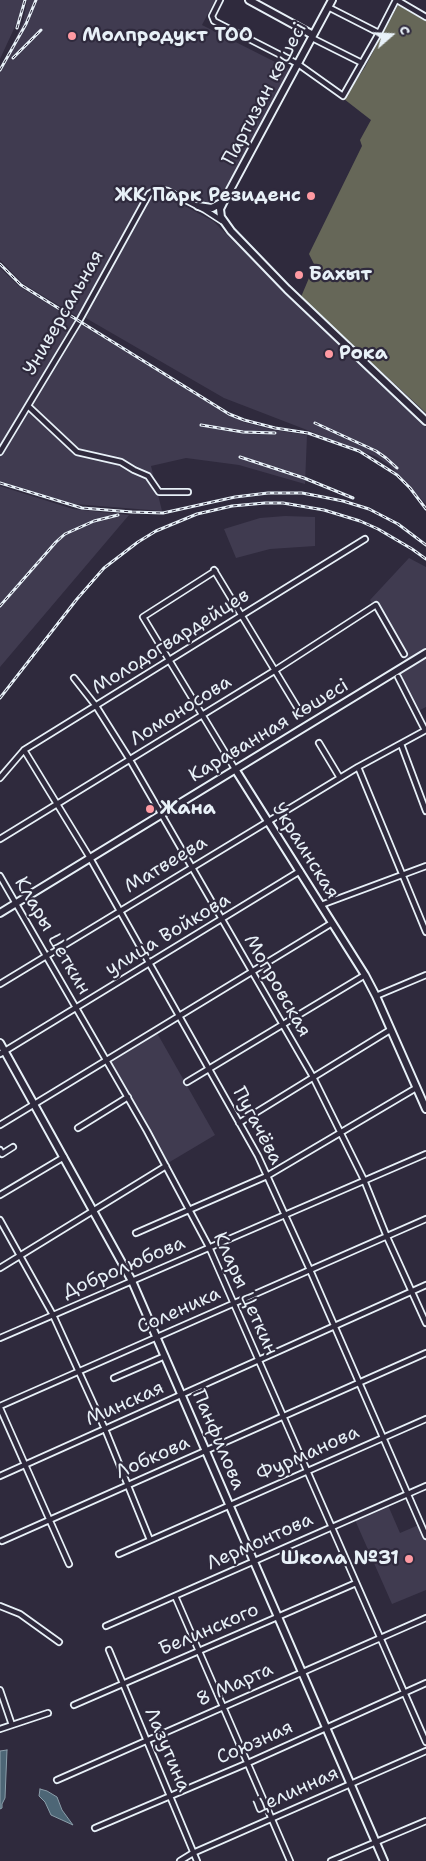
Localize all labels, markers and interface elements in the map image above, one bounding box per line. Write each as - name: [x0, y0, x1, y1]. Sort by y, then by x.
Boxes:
- north arrow: [366, 10, 416, 60]
- street label: Партизан көшесі: [218, 19, 312, 169]
- text: С: [395, 23, 415, 37]
- place label: Молпродукт ТОО: [82, 25, 253, 47]
- marker: Молпродукт ТОО: [66, 30, 78, 42]
- place label: ЖК Парк Резиденс: [115, 185, 301, 207]
- marker: ЖК Парк Резиденс: [305, 190, 317, 202]
- street label: Универсальная: [19, 246, 109, 380]
- place label: Бахыт: [309, 264, 372, 286]
- marker: Бахыт: [293, 269, 305, 281]
- place label: Рока: [339, 343, 388, 365]
- marker: Рока: [323, 348, 335, 360]
- street label: Молодогвардейцев: [88, 584, 254, 700]
- street label: Ломоносова: [126, 671, 236, 751]
- street label: Караванная көшесі: [185, 674, 353, 788]
- place label: Жана: [160, 798, 216, 820]
- street label: Украинская: [266, 799, 344, 903]
- marker: Жана: [144, 803, 156, 815]
- street label: Матвеева: [121, 831, 211, 899]
- street label: Клары Цеткин: [9, 873, 95, 999]
- street label: улица Войкова: [101, 889, 235, 981]
- street label: Мопровская: [238, 931, 316, 1041]
- street label: Пугачёва: [227, 1083, 287, 1169]
- street label: Клары Цеткин: [208, 1229, 282, 1359]
- street label: Добролюбова: [59, 1232, 189, 1304]
- street label: Соленика: [134, 1283, 224, 1339]
- street label: Минская: [82, 1377, 168, 1431]
- street label: Панфилова: [187, 1387, 249, 1493]
- street label: Фурманова: [253, 1421, 363, 1487]
- street label: Лобкова: [112, 1432, 194, 1484]
- street label: Лермонтова: [203, 1508, 317, 1576]
- place label: Школа №31: [281, 1548, 399, 1570]
- marker: Школа №31: [403, 1553, 415, 1565]
- street label: Белинского: [156, 1599, 262, 1661]
- street label: 8 Марта: [193, 1658, 277, 1712]
- street label: Лазутина: [139, 1705, 195, 1795]
- street label: Союзная: [213, 1716, 297, 1770]
- street label: Целинная: [250, 1762, 342, 1820]

